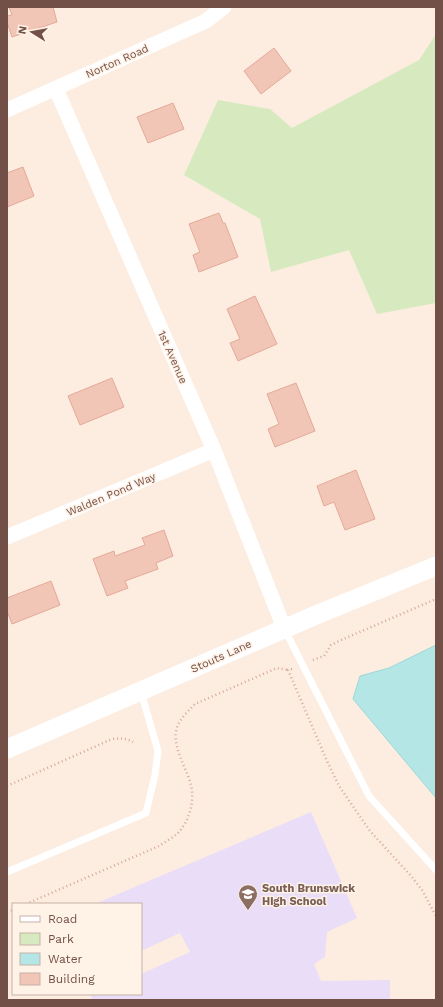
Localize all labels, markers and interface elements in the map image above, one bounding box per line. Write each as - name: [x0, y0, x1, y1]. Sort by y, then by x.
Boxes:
- north arrow: [12, 12, 52, 52]
- text: N: [16, 25, 30, 35]
- street label: Norton Road: [84, 42, 151, 81]
- street label: 1st Avenue: [155, 329, 190, 386]
- street label: Walden Pond Way: [65, 470, 158, 519]
- street label: Stouts Lane: [189, 637, 254, 676]
- place label: South Brunswick High School: [262, 882, 355, 908]
- school or university icon: South Brunswick High School: [237, 883, 259, 911]
- legend: [12, 903, 142, 995]
- text: Road: [48, 912, 77, 926]
- text: Park: [48, 932, 74, 946]
- text: Water: [48, 952, 83, 966]
- text: Building: [48, 972, 95, 986]

